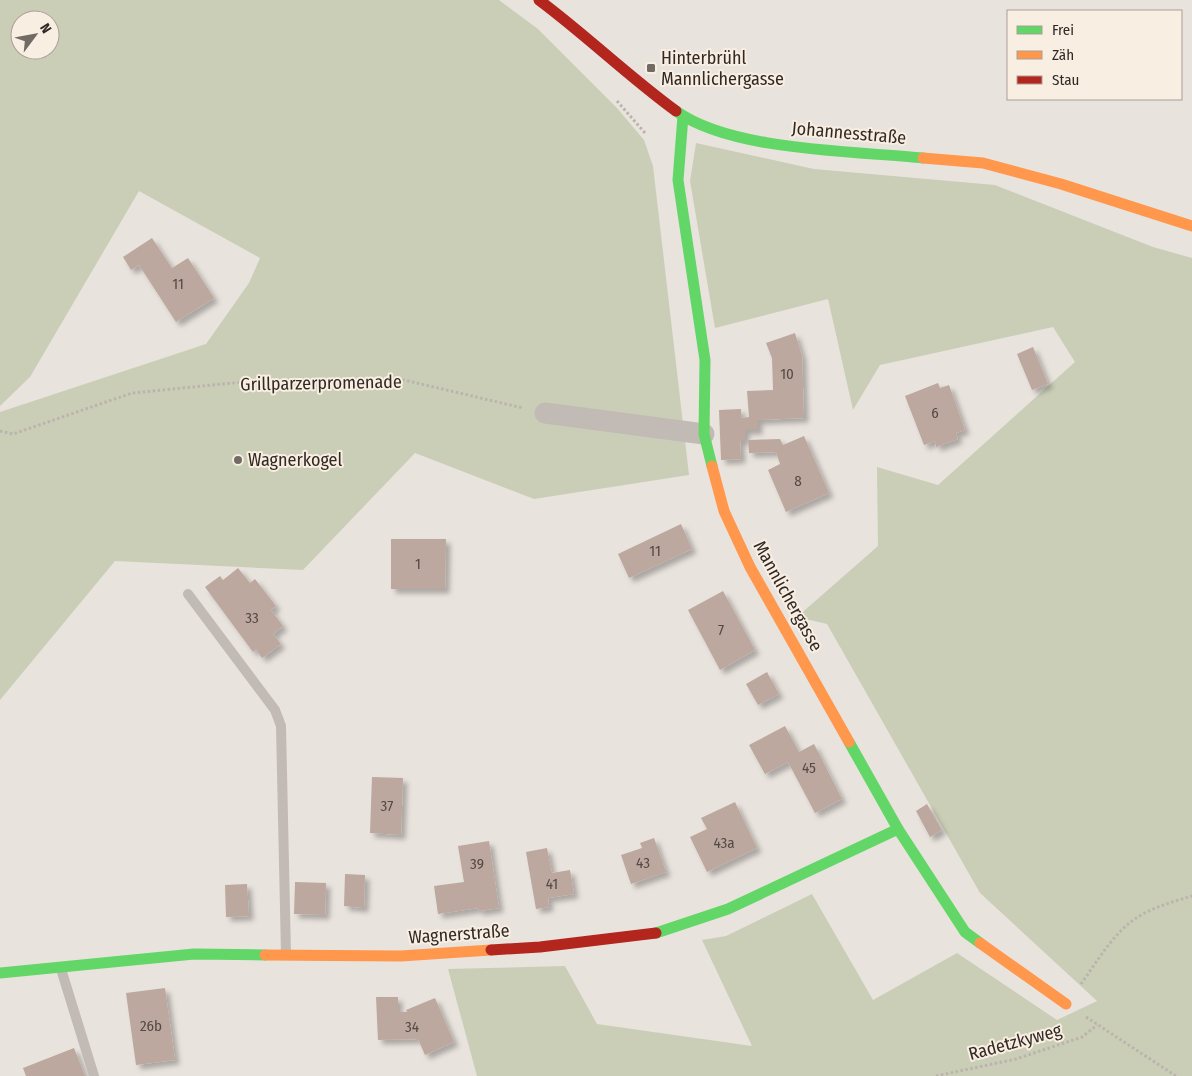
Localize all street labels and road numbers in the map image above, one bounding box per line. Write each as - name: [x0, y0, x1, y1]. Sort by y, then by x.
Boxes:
- street label: Johannesstraße: [791, 117, 907, 149]
- street label: Grillparzerpromenade: [240, 371, 402, 395]
- street label: Mannlichergasse: [749, 537, 827, 655]
- street label: Wagnerstraße: [408, 919, 510, 948]
- street label: Radetzkyweg: [966, 1019, 1065, 1065]

